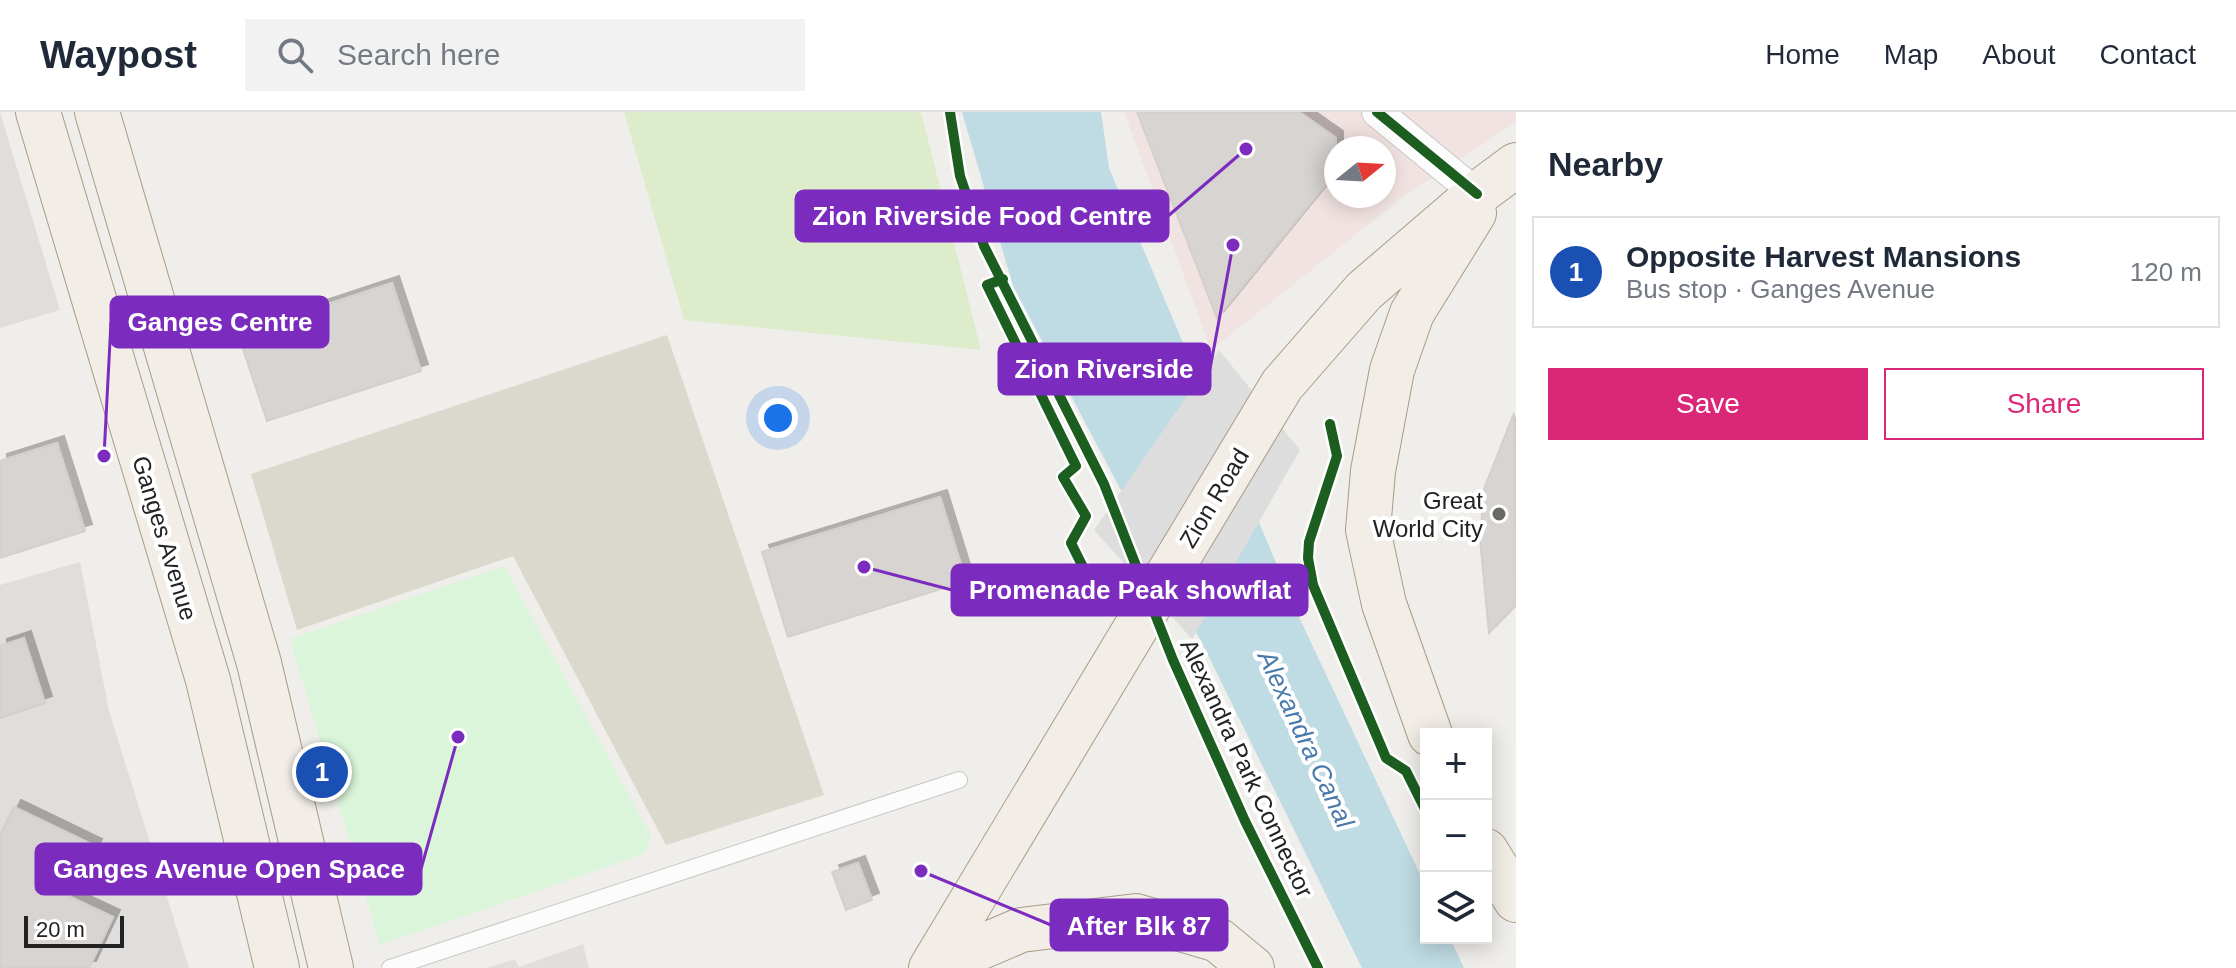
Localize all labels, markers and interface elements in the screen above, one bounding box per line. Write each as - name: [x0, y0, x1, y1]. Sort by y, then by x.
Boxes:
- search box: [245, 19, 805, 91]
- icon: search: [273, 33, 317, 77]
- text: Waypost: [40, 34, 197, 76]
- text: Search here: [337, 38, 500, 71]
- text: Home: [1765, 39, 1840, 70]
- text: Map: [1884, 39, 1938, 70]
- text: About: [1982, 39, 2056, 70]
- text: Contact: [2100, 39, 2196, 70]
- north arrow: [1324, 136, 1396, 208]
- text: Nearby: [1548, 145, 1663, 183]
- callout: Zion Riverside Food Centre: [796, 191, 1168, 241]
- text: Zion Riverside Food Centre: [812, 201, 1152, 231]
- text: Opposite Harvest Mansions: [1626, 240, 2021, 273]
- text: 1: [1569, 257, 1583, 287]
- text: 120 m: [2130, 257, 2202, 287]
- text: Bus stop · Ganges Avenue: [1626, 274, 1935, 304]
- callout: Ganges Centre: [111, 297, 328, 347]
- text: Ganges Centre: [128, 307, 312, 337]
- callout: Zion Riverside: [999, 344, 1210, 394]
- text: Zion Riverside: [1014, 354, 1194, 384]
- button: Save: [1548, 368, 1868, 440]
- button: Share: [1884, 368, 2204, 440]
- your location: [758, 398, 798, 438]
- street label: Zion Road: [1174, 444, 1254, 552]
- street label: Ganges Avenue: [127, 453, 203, 623]
- place label: Great World City: [1373, 487, 1483, 542]
- marker: Great World City: [1490, 505, 1508, 523]
- callout: Promenade Peak showflat: [952, 565, 1307, 615]
- text: Promenade Peak showflat: [969, 575, 1291, 605]
- street label: Alexandra Park Connector: [1175, 635, 1319, 901]
- water label: Alexandra Canal: [1251, 644, 1361, 834]
- map controls: [1420, 728, 1492, 944]
- button: +: [1420, 728, 1492, 800]
- pin: 1: [296, 742, 348, 802]
- button: −: [1420, 800, 1492, 872]
- callout: Ganges Avenue Open Space: [36, 844, 421, 894]
- text: Ganges Avenue Open Space: [53, 854, 405, 884]
- button: layers: [1420, 872, 1492, 944]
- callout: After Blk 87: [1051, 900, 1227, 950]
- text: After Blk 87: [1067, 911, 1211, 941]
- scale bar: [24, 912, 124, 948]
- text: 20 m: [36, 917, 85, 942]

